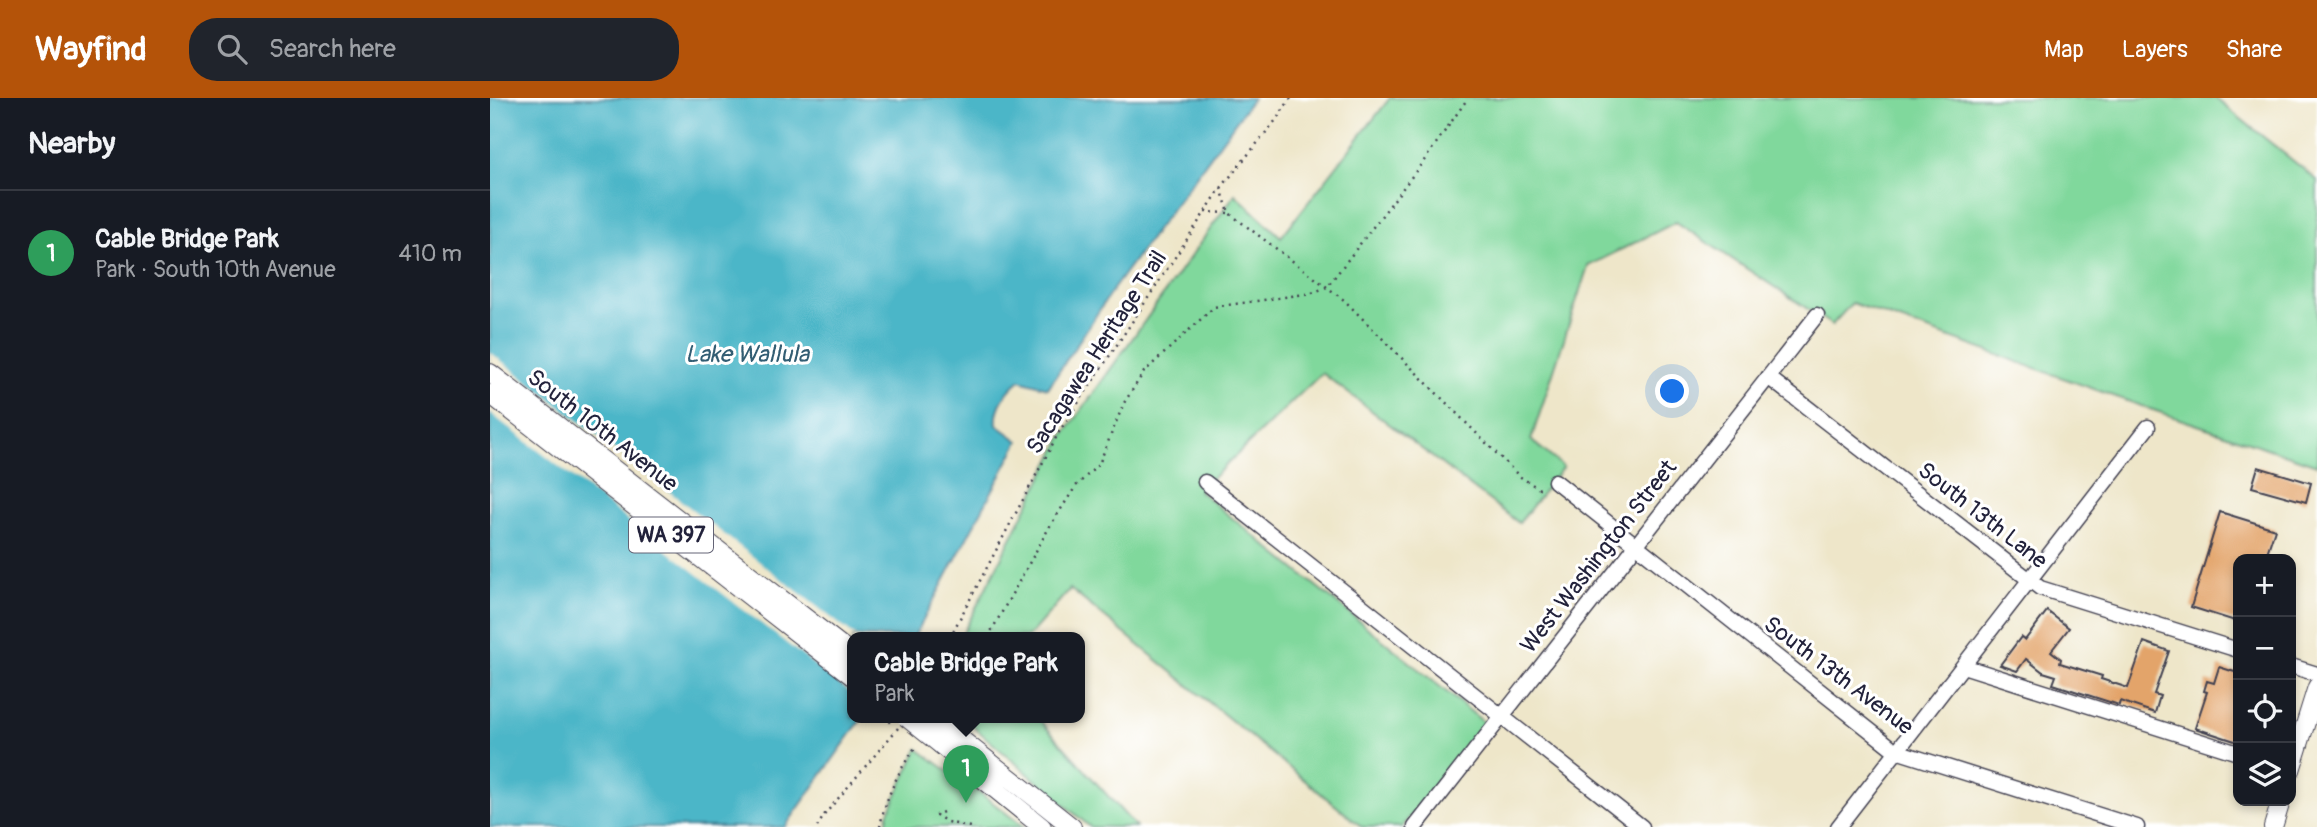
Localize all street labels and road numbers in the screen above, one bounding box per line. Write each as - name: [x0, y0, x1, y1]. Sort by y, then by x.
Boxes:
- street label: Sacagawea Heritage Trail: [1020, 245, 1173, 460]
- street label: South 10th Avenue: [522, 363, 684, 499]
- street label: West Washington Street: [1514, 453, 1683, 659]
- street label: South 13th Lane: [1912, 456, 2054, 575]
- road number: WA 397: [629, 518, 713, 552]
- street label: South 13th Avenue: [1758, 610, 1920, 742]

